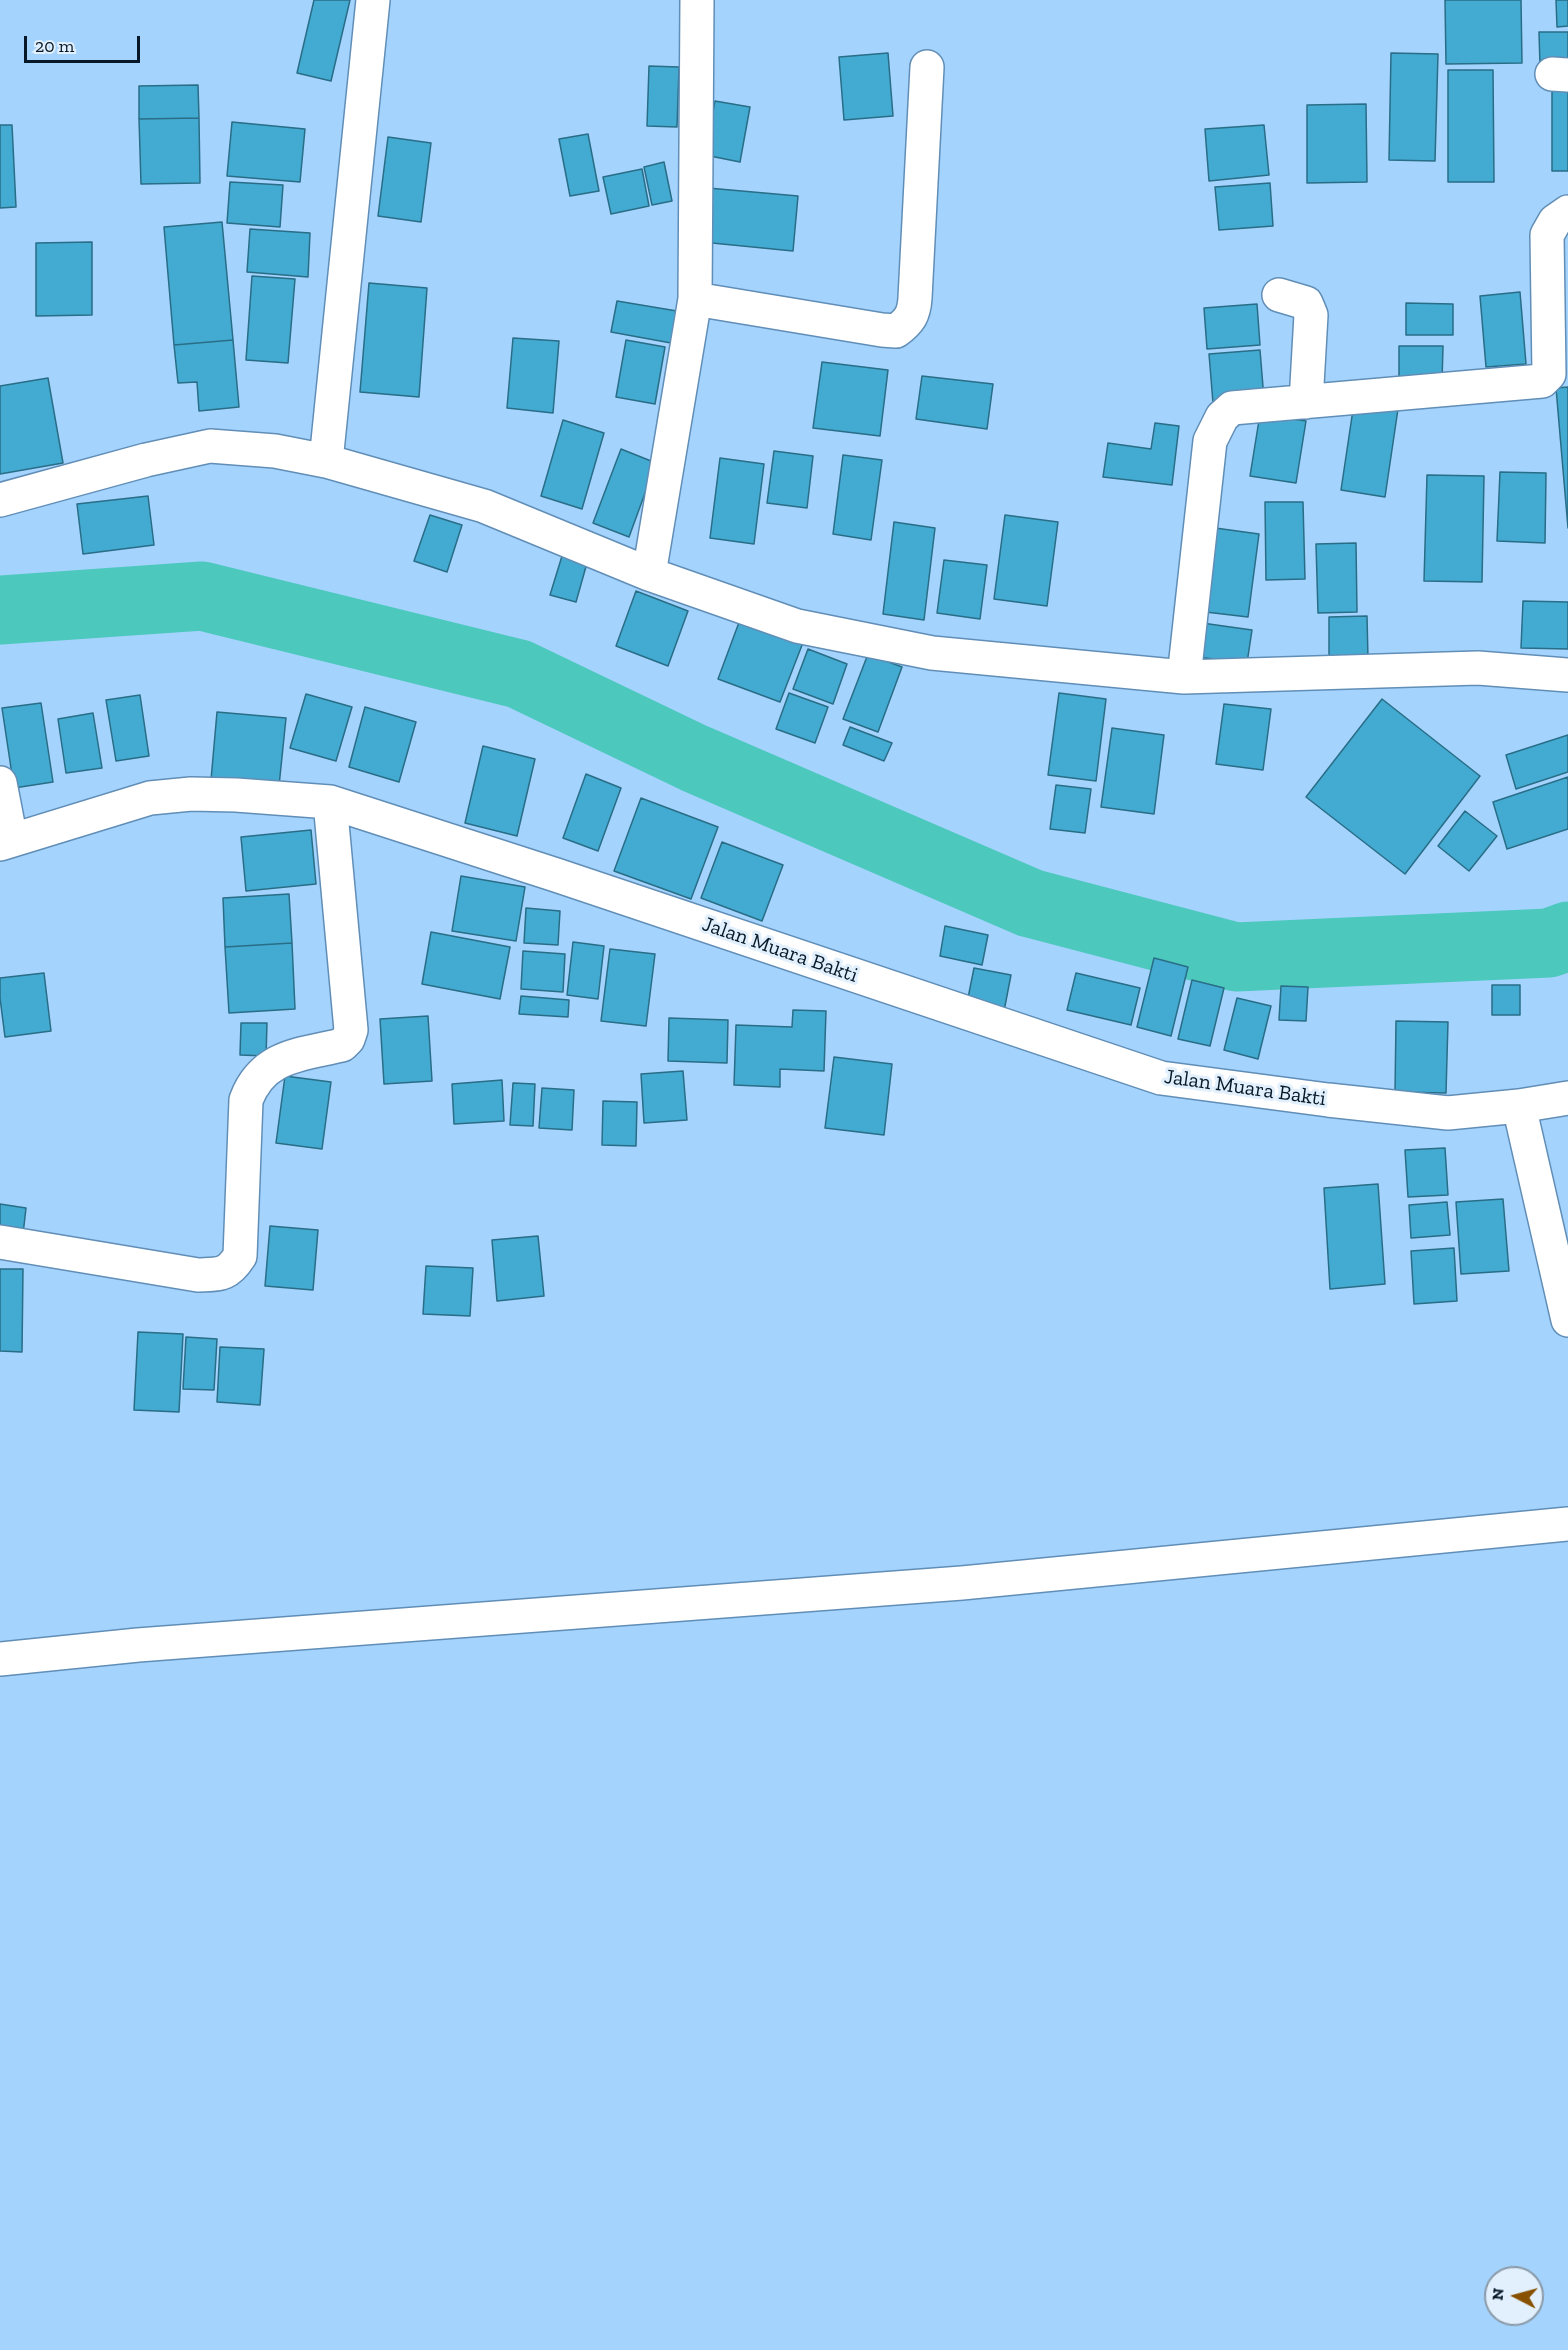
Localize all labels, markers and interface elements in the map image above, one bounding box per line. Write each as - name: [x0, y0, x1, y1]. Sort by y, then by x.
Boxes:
- scale bar: [27, 24, 142, 62]
- text: 20 m: [35, 35, 74, 57]
- street label: Jalan Muara Bakti: [699, 912, 861, 988]
- street label: Jalan Muara Bakti: [1163, 1064, 1327, 1112]
- north arrow: [1484, 2266, 1544, 2326]
- text: N: [1488, 2287, 1508, 2301]

